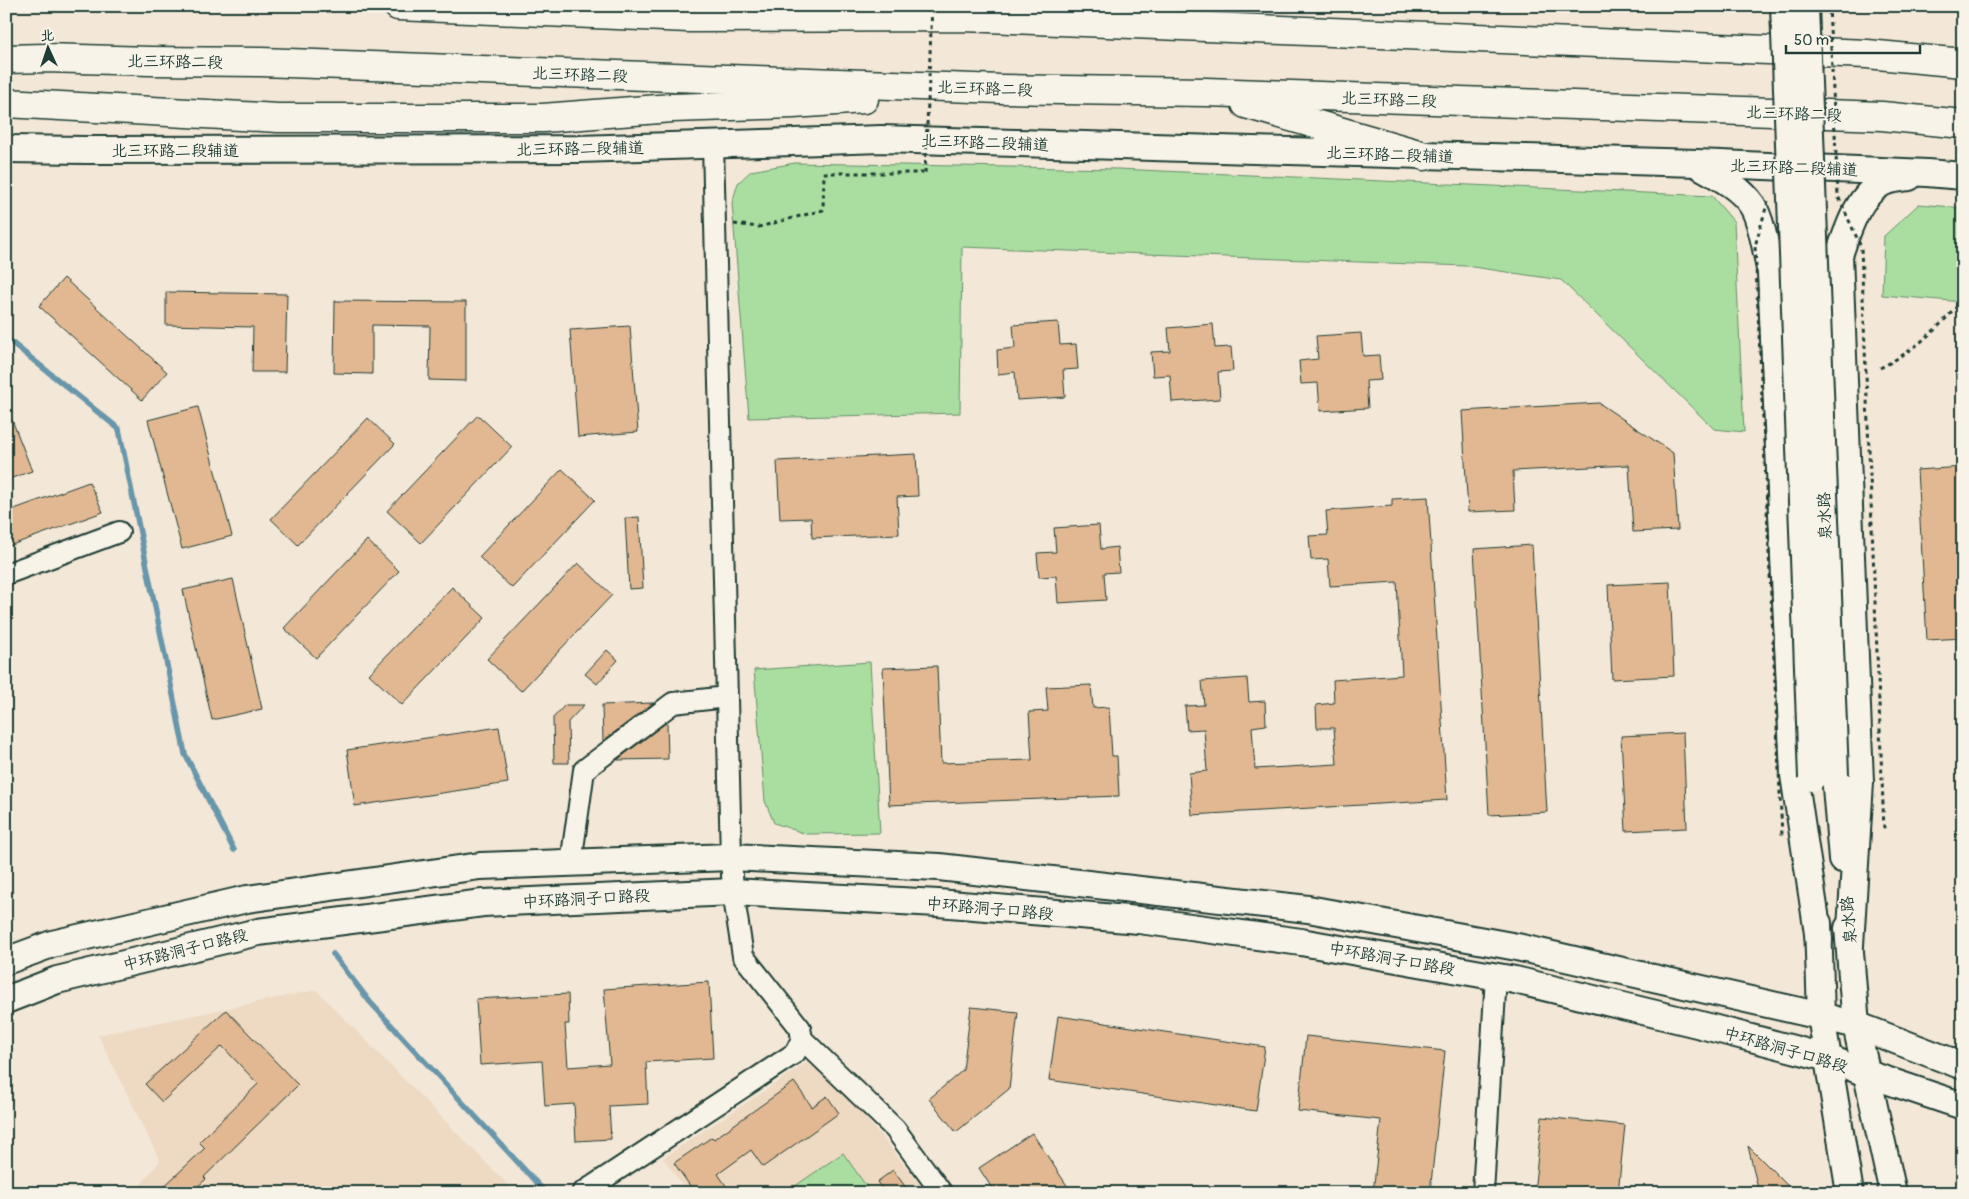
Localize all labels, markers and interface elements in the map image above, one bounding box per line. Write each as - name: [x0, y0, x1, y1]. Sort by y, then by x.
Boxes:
- north arrow: [22, 22, 72, 72]
- scale bar: [1786, 22, 1920, 54]
- text: 北: [40, 27, 55, 44]
- text: 50 m: [1794, 31, 1829, 50]
- street label: 北三环路二段: [127, 51, 223, 73]
- street label: 北三环路二段: [532, 63, 628, 87]
- street label: 北三环路二段: [937, 77, 1033, 101]
- street label: 北三环路二段: [1341, 88, 1437, 112]
- street label: 北三环路二段: [1746, 102, 1842, 126]
- street label: 北三环路二段辅道: [921, 131, 1049, 155]
- street label: 北三环路二段辅道: [516, 138, 644, 160]
- street label: 北三环路二段辅道: [111, 141, 239, 161]
- street label: 北三环路二段辅道: [1326, 143, 1454, 167]
- street label: 北三环路二段辅道: [1730, 156, 1858, 180]
- street label: 泉水路: [1814, 492, 1836, 540]
- street label: 中环路洞子口路段: [522, 886, 650, 912]
- street label: 中环路洞子口路段: [925, 893, 1055, 925]
- street label: 泉水路: [1837, 895, 1861, 945]
- street label: 中环路洞子口路段: [121, 925, 250, 975]
- street label: 中环路洞子口路段: [1327, 938, 1457, 980]
- street label: 中环路洞子口路段: [1721, 1023, 1850, 1077]

